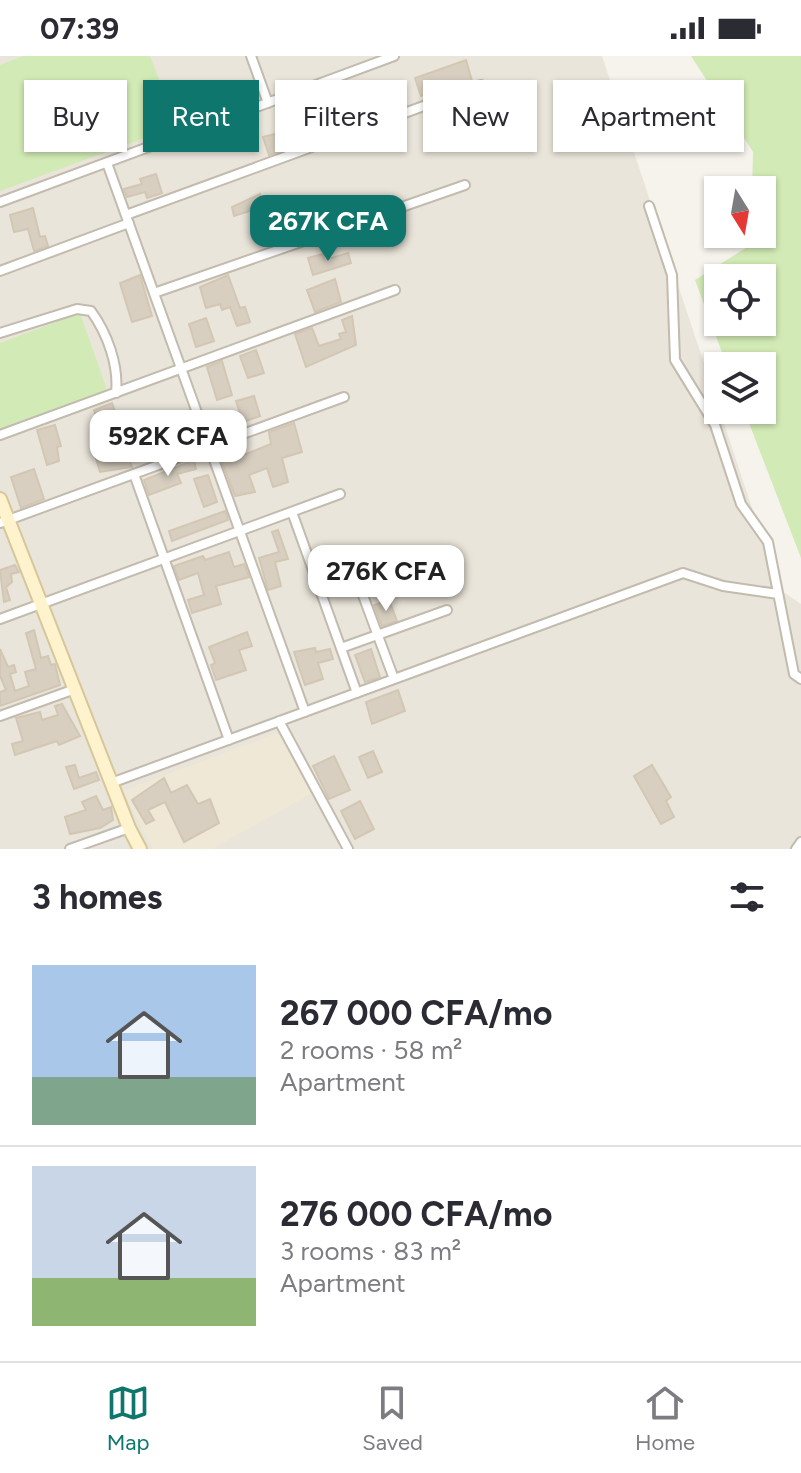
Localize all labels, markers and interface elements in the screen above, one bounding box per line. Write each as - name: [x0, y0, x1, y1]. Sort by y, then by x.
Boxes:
- text: 07:39: [40, 10, 119, 47]
- chip: Buy: [24, 80, 127, 152]
- chip: Rent: [143, 80, 259, 152]
- chip: Filters: [275, 80, 407, 152]
- chip: New: [423, 80, 537, 152]
- chip: Apartment: [553, 80, 744, 152]
- north arrow: [704, 176, 776, 248]
- map controls: [704, 176, 776, 424]
- pin: 267K CFA: [245, 195, 411, 263]
- text: 267K CFA: [268, 205, 388, 237]
- button: locate: [704, 264, 776, 336]
- button: layers: [704, 352, 776, 424]
- pin: 592K CFA: [85, 410, 251, 478]
- text: 592K CFA: [108, 420, 228, 452]
- pin: 276K CFA: [303, 545, 469, 613]
- text: 276K CFA: [326, 555, 446, 587]
- icon: filters: [725, 875, 769, 919]
- text: 3 homes: [32, 877, 162, 918]
- text: 267 000 CFA/mo: [280, 993, 552, 1034]
- icon: home: [96, 997, 192, 1093]
- text: 2 rooms · 58 m²: [280, 1034, 462, 1066]
- text: Apartment: [280, 1066, 406, 1098]
- text: 276 000 CFA/mo: [280, 1194, 552, 1235]
- icon: home: [96, 1198, 192, 1294]
- text: 3 rooms · 83 m²: [280, 1235, 461, 1267]
- text: Apartment: [280, 1267, 406, 1299]
- tab: Map: [106, 1381, 150, 1456]
- tab: Saved: [362, 1381, 423, 1456]
- tab: Home: [635, 1381, 695, 1456]

